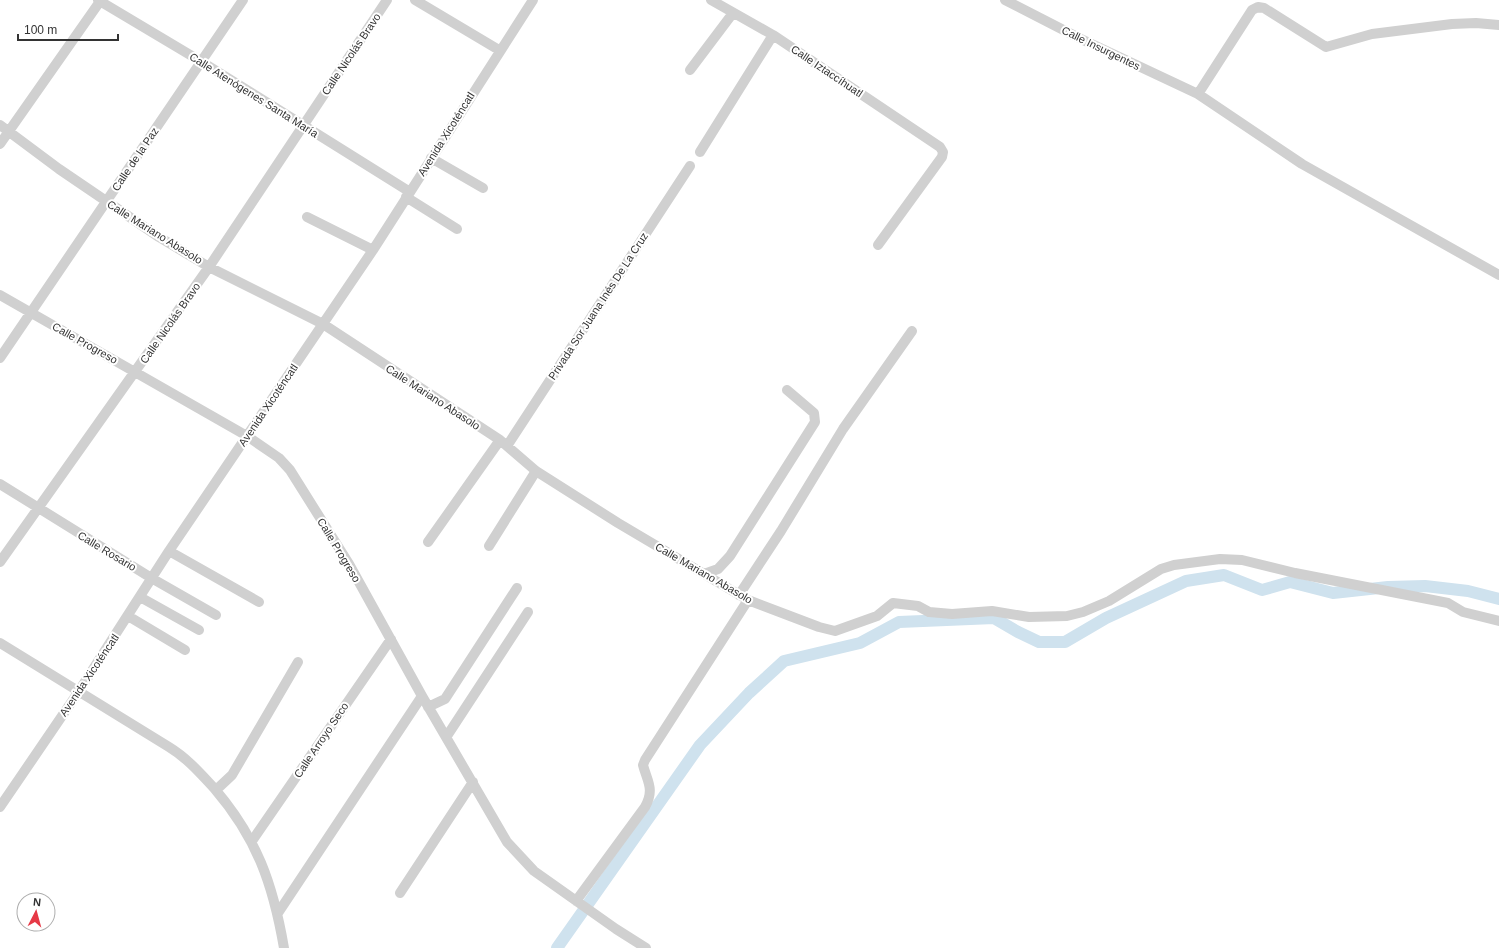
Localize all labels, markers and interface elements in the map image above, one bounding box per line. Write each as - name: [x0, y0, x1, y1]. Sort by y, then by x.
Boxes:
- street label: Calle Nicolás Bravo: [319, 11, 383, 97]
- scale bar: [18, 16, 118, 42]
- text: 100 m: [24, 23, 57, 37]
- street label: Calle Insurgentes: [1060, 24, 1143, 72]
- street label: Calle Iztaccíhuatl: [789, 43, 865, 99]
- street label: Calle Atenógenes Santa María: [188, 50, 321, 140]
- street label: Avenida Xicoténcatl: [415, 90, 477, 178]
- street label: Calle de la Paz: [109, 125, 161, 193]
- street label: Calle Mariano Abasolo: [105, 198, 205, 266]
- street label: Privada Sor Juana Inés De La Cruz: [546, 230, 650, 382]
- street label: Calle Nicolás Bravo: [138, 280, 202, 366]
- street label: Calle Progreso: [50, 320, 120, 366]
- street label: Avenida Xicoténcatl: [236, 362, 300, 448]
- street label: Calle Mariano Abasolo: [384, 362, 482, 432]
- street label: Calle Progreso: [315, 516, 363, 584]
- street label: Calle Rosario: [76, 529, 138, 573]
- street label: Calle Mariano Abasolo: [653, 540, 755, 606]
- street label: Avenida Xicoténcatl: [57, 632, 121, 718]
- street label: Calle Arroyo Seco: [291, 700, 351, 780]
- north arrow: [16, 892, 56, 932]
- text: N: [32, 896, 42, 908]

